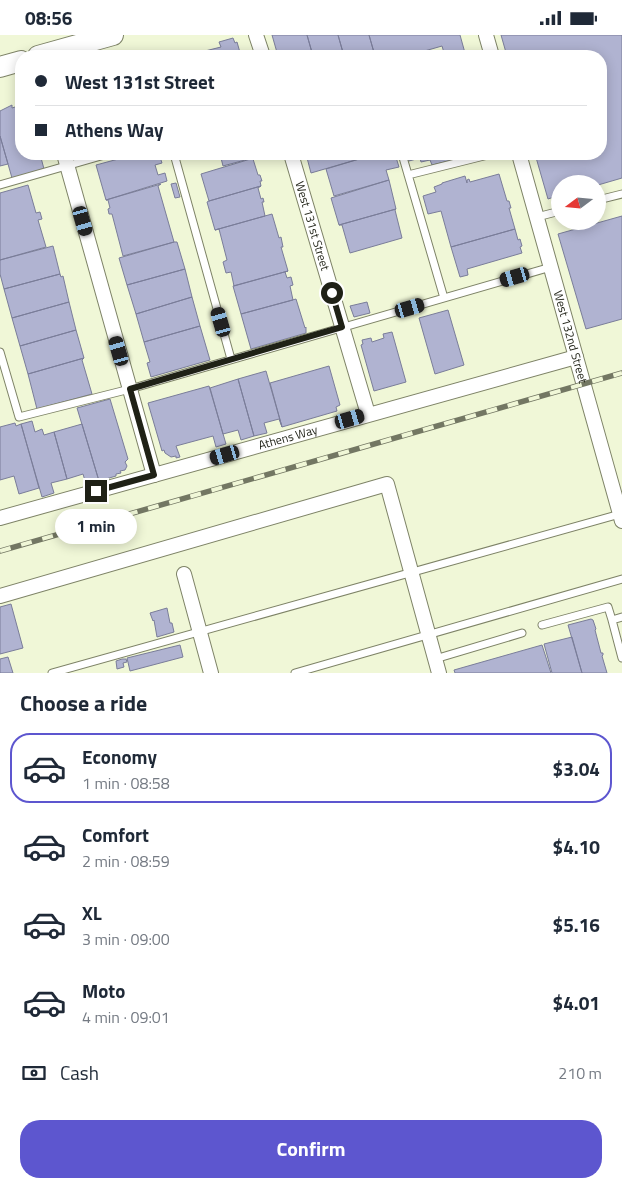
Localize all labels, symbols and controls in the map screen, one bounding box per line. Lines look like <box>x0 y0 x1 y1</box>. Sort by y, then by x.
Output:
text: 08:56 <box>25 3 72 32</box>
text: West 131st Street <box>65 67 215 96</box>
text: Athens Way <box>65 115 163 144</box>
north arrow <box>551 175 606 230</box>
map controls <box>551 175 606 230</box>
street label: West 131st Street <box>291 179 335 274</box>
car <box>71 205 94 237</box>
car <box>498 266 531 288</box>
route start <box>321 282 343 304</box>
street label: West 132nd Street <box>549 288 593 386</box>
car <box>393 297 426 319</box>
car <box>209 306 232 338</box>
car <box>107 335 130 367</box>
car <box>333 408 366 430</box>
street label: Athens Way <box>256 420 320 454</box>
car <box>208 444 241 466</box>
route end <box>85 480 107 502</box>
callout: 1 min <box>55 509 137 543</box>
text: 1 min <box>77 514 115 538</box>
text: Choose a ride <box>20 686 147 720</box>
text: Economy <box>82 742 157 771</box>
icon: car <box>22 746 67 791</box>
text: $3.04 <box>553 754 600 783</box>
text: 1 min · 08:58 <box>82 771 170 795</box>
text: Comfort <box>82 820 149 849</box>
icon: car <box>22 824 67 869</box>
text: $4.10 <box>553 832 600 861</box>
text: 2 min · 08:59 <box>82 849 170 873</box>
text: XL <box>82 898 102 927</box>
icon: car <box>22 902 67 947</box>
text: $5.16 <box>553 910 600 939</box>
text: 3 min · 09:00 <box>82 927 170 951</box>
text: Moto <box>82 976 125 1005</box>
icon: car <box>22 980 67 1025</box>
text: $4.01 <box>553 988 600 1017</box>
text: 4 min · 09:01 <box>82 1005 170 1029</box>
text: Cash <box>60 1058 99 1087</box>
icon: cash <box>20 1059 48 1087</box>
text: 210 m <box>558 1061 602 1085</box>
button: Confirm <box>20 1120 602 1178</box>

